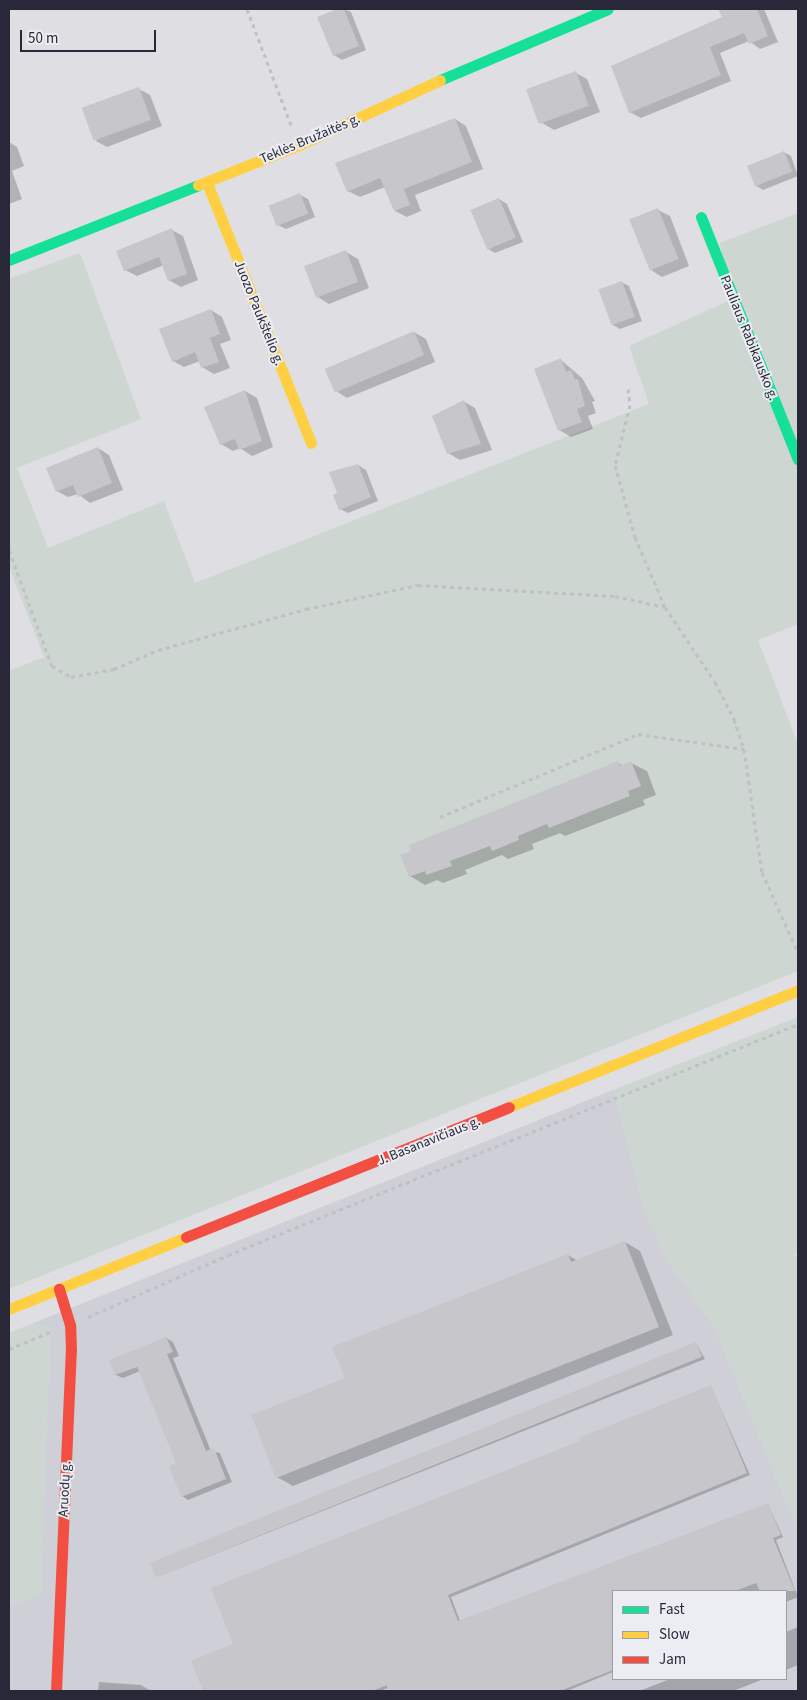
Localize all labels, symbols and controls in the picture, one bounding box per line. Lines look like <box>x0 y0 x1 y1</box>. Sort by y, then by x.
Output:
scale bar <box>22 20 159 52</box>
text: 50 m <box>28 28 58 49</box>
street label: Teklės Bružaitės g. <box>257 110 363 168</box>
street label: Juozo Paukštelio g. <box>230 258 288 368</box>
street label: Pauliaus Rabikausko g. <box>716 273 782 403</box>
street label: J. Basanavičiaus g. <box>375 1113 483 1169</box>
street label: Aruodų g. <box>55 1460 75 1518</box>
legend <box>612 1590 787 1680</box>
text: Fast <box>659 1599 685 1620</box>
text: Slow <box>659 1624 690 1645</box>
text: Jam <box>659 1649 686 1670</box>

